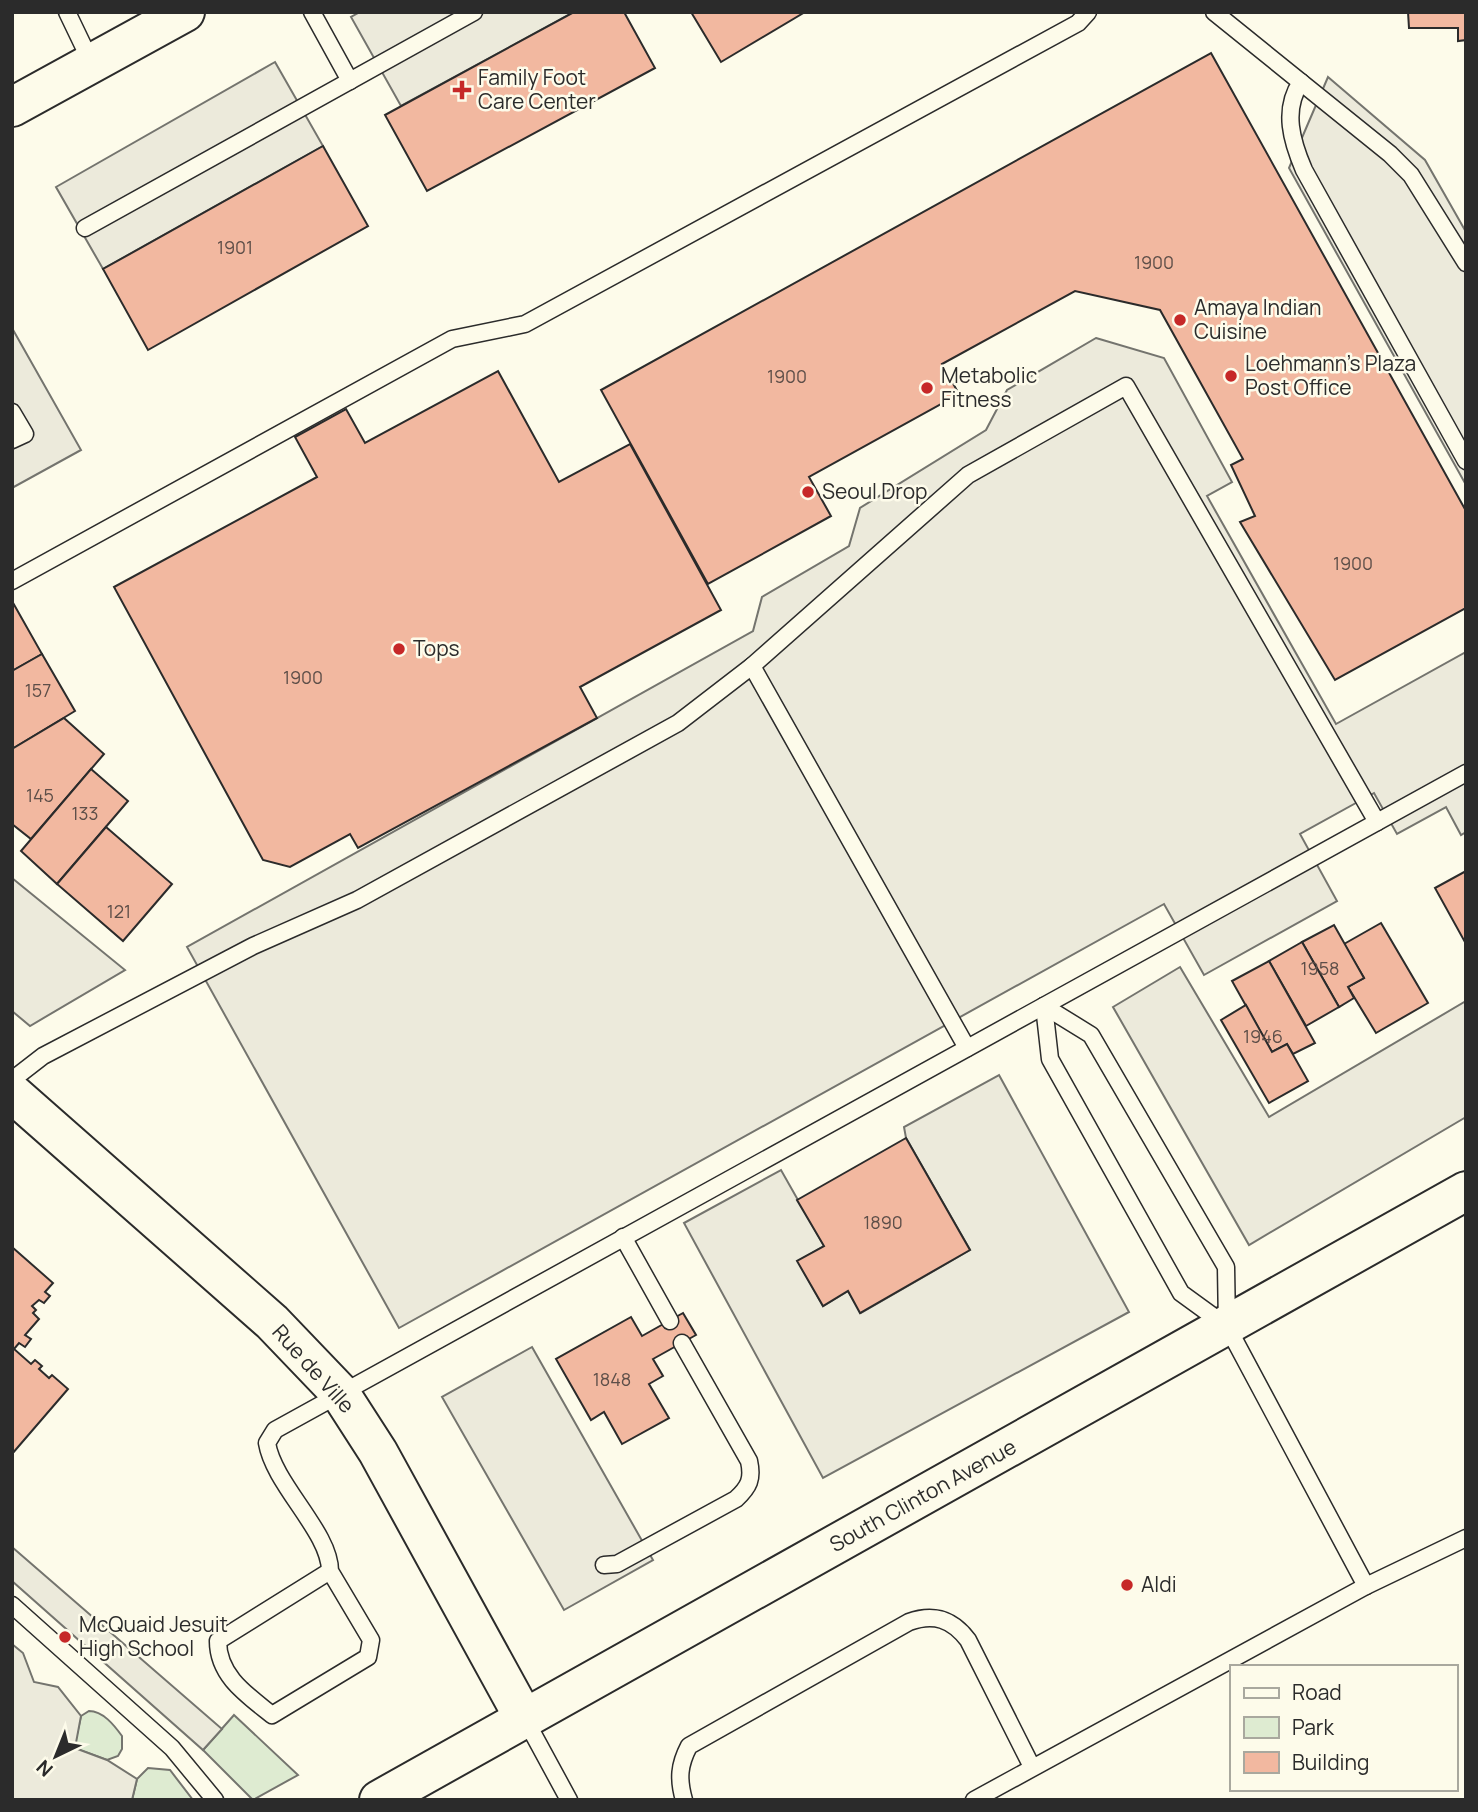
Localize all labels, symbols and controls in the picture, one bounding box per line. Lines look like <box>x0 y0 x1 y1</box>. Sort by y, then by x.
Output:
place label: Family Foot Care Center <box>478 63 596 115</box>
marker: Family Foot Care Center <box>452 80 472 100</box>
house number: 1901 <box>217 235 253 259</box>
house number: 1900 <box>1134 250 1174 274</box>
place label: Amaya Indian Cuisine <box>1194 293 1321 345</box>
marker: Amaya Indian Cuisine <box>1172 312 1188 328</box>
place label: Loehmann's Plaza Post Office <box>1245 349 1416 401</box>
place label: Metabolic Fitness <box>941 361 1037 413</box>
house number: 1900 <box>767 364 807 388</box>
marker: Loehmann's Plaza Post Office <box>1223 368 1239 384</box>
marker: Metabolic Fitness <box>919 380 935 396</box>
place label: Seoul Drop <box>822 477 928 505</box>
marker: Seoul Drop <box>800 484 816 500</box>
house number: 1900 <box>1333 551 1373 575</box>
place label: Tops <box>413 634 460 662</box>
marker: Tops <box>391 641 407 657</box>
house number: 1900 <box>283 665 323 689</box>
house number: 157 <box>25 678 51 702</box>
house number: 145 <box>26 783 54 807</box>
house number: 133 <box>72 801 98 825</box>
house number: 121 <box>107 899 131 923</box>
house number: 1958 <box>1300 956 1340 980</box>
house number: 1946 <box>1243 1024 1283 1048</box>
house number: 1890 <box>863 1210 903 1234</box>
street label: Rue de Ville <box>266 1318 361 1419</box>
house number: 1848 <box>593 1367 631 1391</box>
street label: South Clinton Avenue <box>824 1432 1021 1558</box>
place label: Aldi <box>1141 1570 1177 1598</box>
marker: Aldi <box>1119 1577 1135 1593</box>
place label: McQuaid Jesuit High School <box>79 1610 228 1662</box>
marker: McQuaid Jesuit High School <box>57 1629 73 1645</box>
legend <box>1230 1665 1457 1791</box>
text: Road <box>1292 1678 1342 1706</box>
text: Park <box>1292 1713 1334 1741</box>
north arrow <box>21 1721 91 1791</box>
text: Building <box>1292 1748 1369 1776</box>
text: N <box>31 1754 58 1783</box>

